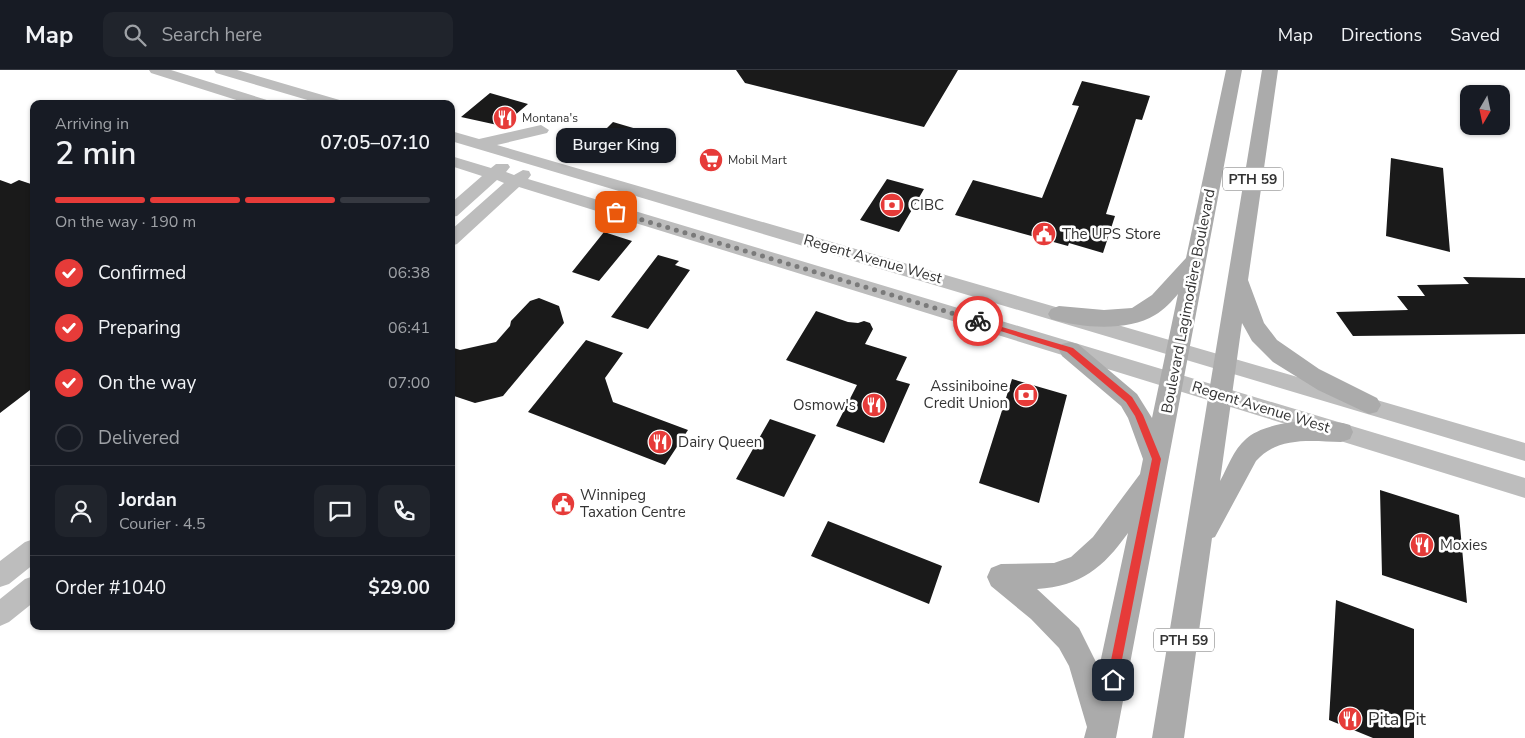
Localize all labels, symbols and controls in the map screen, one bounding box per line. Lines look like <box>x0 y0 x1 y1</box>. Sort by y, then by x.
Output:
search box <box>103 12 453 57</box>
text: Map <box>25 19 73 51</box>
icon: search <box>121 21 149 49</box>
text: Search here <box>161 22 262 48</box>
text: Map <box>1278 23 1313 47</box>
text: Directions <box>1341 23 1422 47</box>
text: Saved <box>1450 23 1500 47</box>
north arrow <box>1460 85 1510 135</box>
map controls <box>1460 85 1510 135</box>
restaurant icon: Montana's <box>492 105 518 131</box>
place label: Montana's <box>522 110 578 126</box>
text: Arriving in <box>55 113 129 135</box>
callout: Burger King <box>556 127 676 162</box>
text: 07:05–07:10 <box>320 130 430 156</box>
text: 2 min <box>55 132 137 175</box>
text: Burger King <box>572 134 660 156</box>
supermarket icon: Mobil Mart <box>698 147 724 173</box>
place label: Mobil Mart <box>728 152 788 168</box>
road number: PTH 59 <box>1223 168 1283 190</box>
street label: Boulevard Lagimodière Boulevard <box>1156 187 1220 415</box>
pin <box>595 191 637 233</box>
bank icon: CIBC <box>879 192 905 218</box>
place label: CIBC <box>910 195 944 215</box>
icon: bag <box>602 198 630 226</box>
text: On the way · 190 m <box>55 211 196 233</box>
public building icon: The UPS Store <box>1031 221 1057 247</box>
place label: The UPS Store <box>1062 224 1161 244</box>
street label: Regent Avenue West <box>801 230 945 289</box>
icon: check <box>55 259 83 287</box>
text: Confirmed <box>98 260 186 286</box>
text: 06:38 <box>388 262 430 284</box>
courier <box>953 296 1003 346</box>
icon: bike <box>964 307 992 335</box>
icon: check <box>55 314 83 342</box>
text: Preparing <box>98 315 181 341</box>
text: 06:41 <box>388 317 430 339</box>
icon: check <box>55 369 83 397</box>
text: On the way <box>98 370 196 396</box>
text: 07:00 <box>388 372 430 394</box>
place label: Assiniboine Credit Union <box>924 376 1008 413</box>
street label: Regent Avenue West <box>1190 377 1333 438</box>
bank icon: Assiniboine Credit Union <box>1013 382 1039 408</box>
restaurant icon: Osmow's <box>861 392 887 418</box>
place label: Osmow's <box>793 395 856 415</box>
text: Delivered <box>98 425 180 451</box>
restaurant icon: Dairy Queen <box>647 429 673 455</box>
place label: Dairy Queen <box>678 432 762 452</box>
button: person <box>55 485 107 537</box>
button: chat <box>314 485 366 537</box>
button: phone <box>378 485 430 537</box>
place label: Winnipeg Taxation Centre <box>580 485 686 522</box>
text: Jordan <box>119 487 177 513</box>
public building icon: Winnipeg Taxation Centre <box>550 491 576 517</box>
text: Courier · 4.5 <box>119 513 205 535</box>
restaurant icon: Moxies <box>1409 532 1435 558</box>
place label: Moxies <box>1440 535 1488 555</box>
text: Order #1040 <box>55 575 166 601</box>
text: $29.00 <box>368 575 430 601</box>
road number: PTH 59 <box>1154 628 1214 652</box>
pin <box>1092 659 1134 701</box>
icon: home <box>1099 666 1127 694</box>
restaurant icon: Pita Pit <box>1337 706 1363 732</box>
place label: Pita Pit <box>1368 707 1427 731</box>

